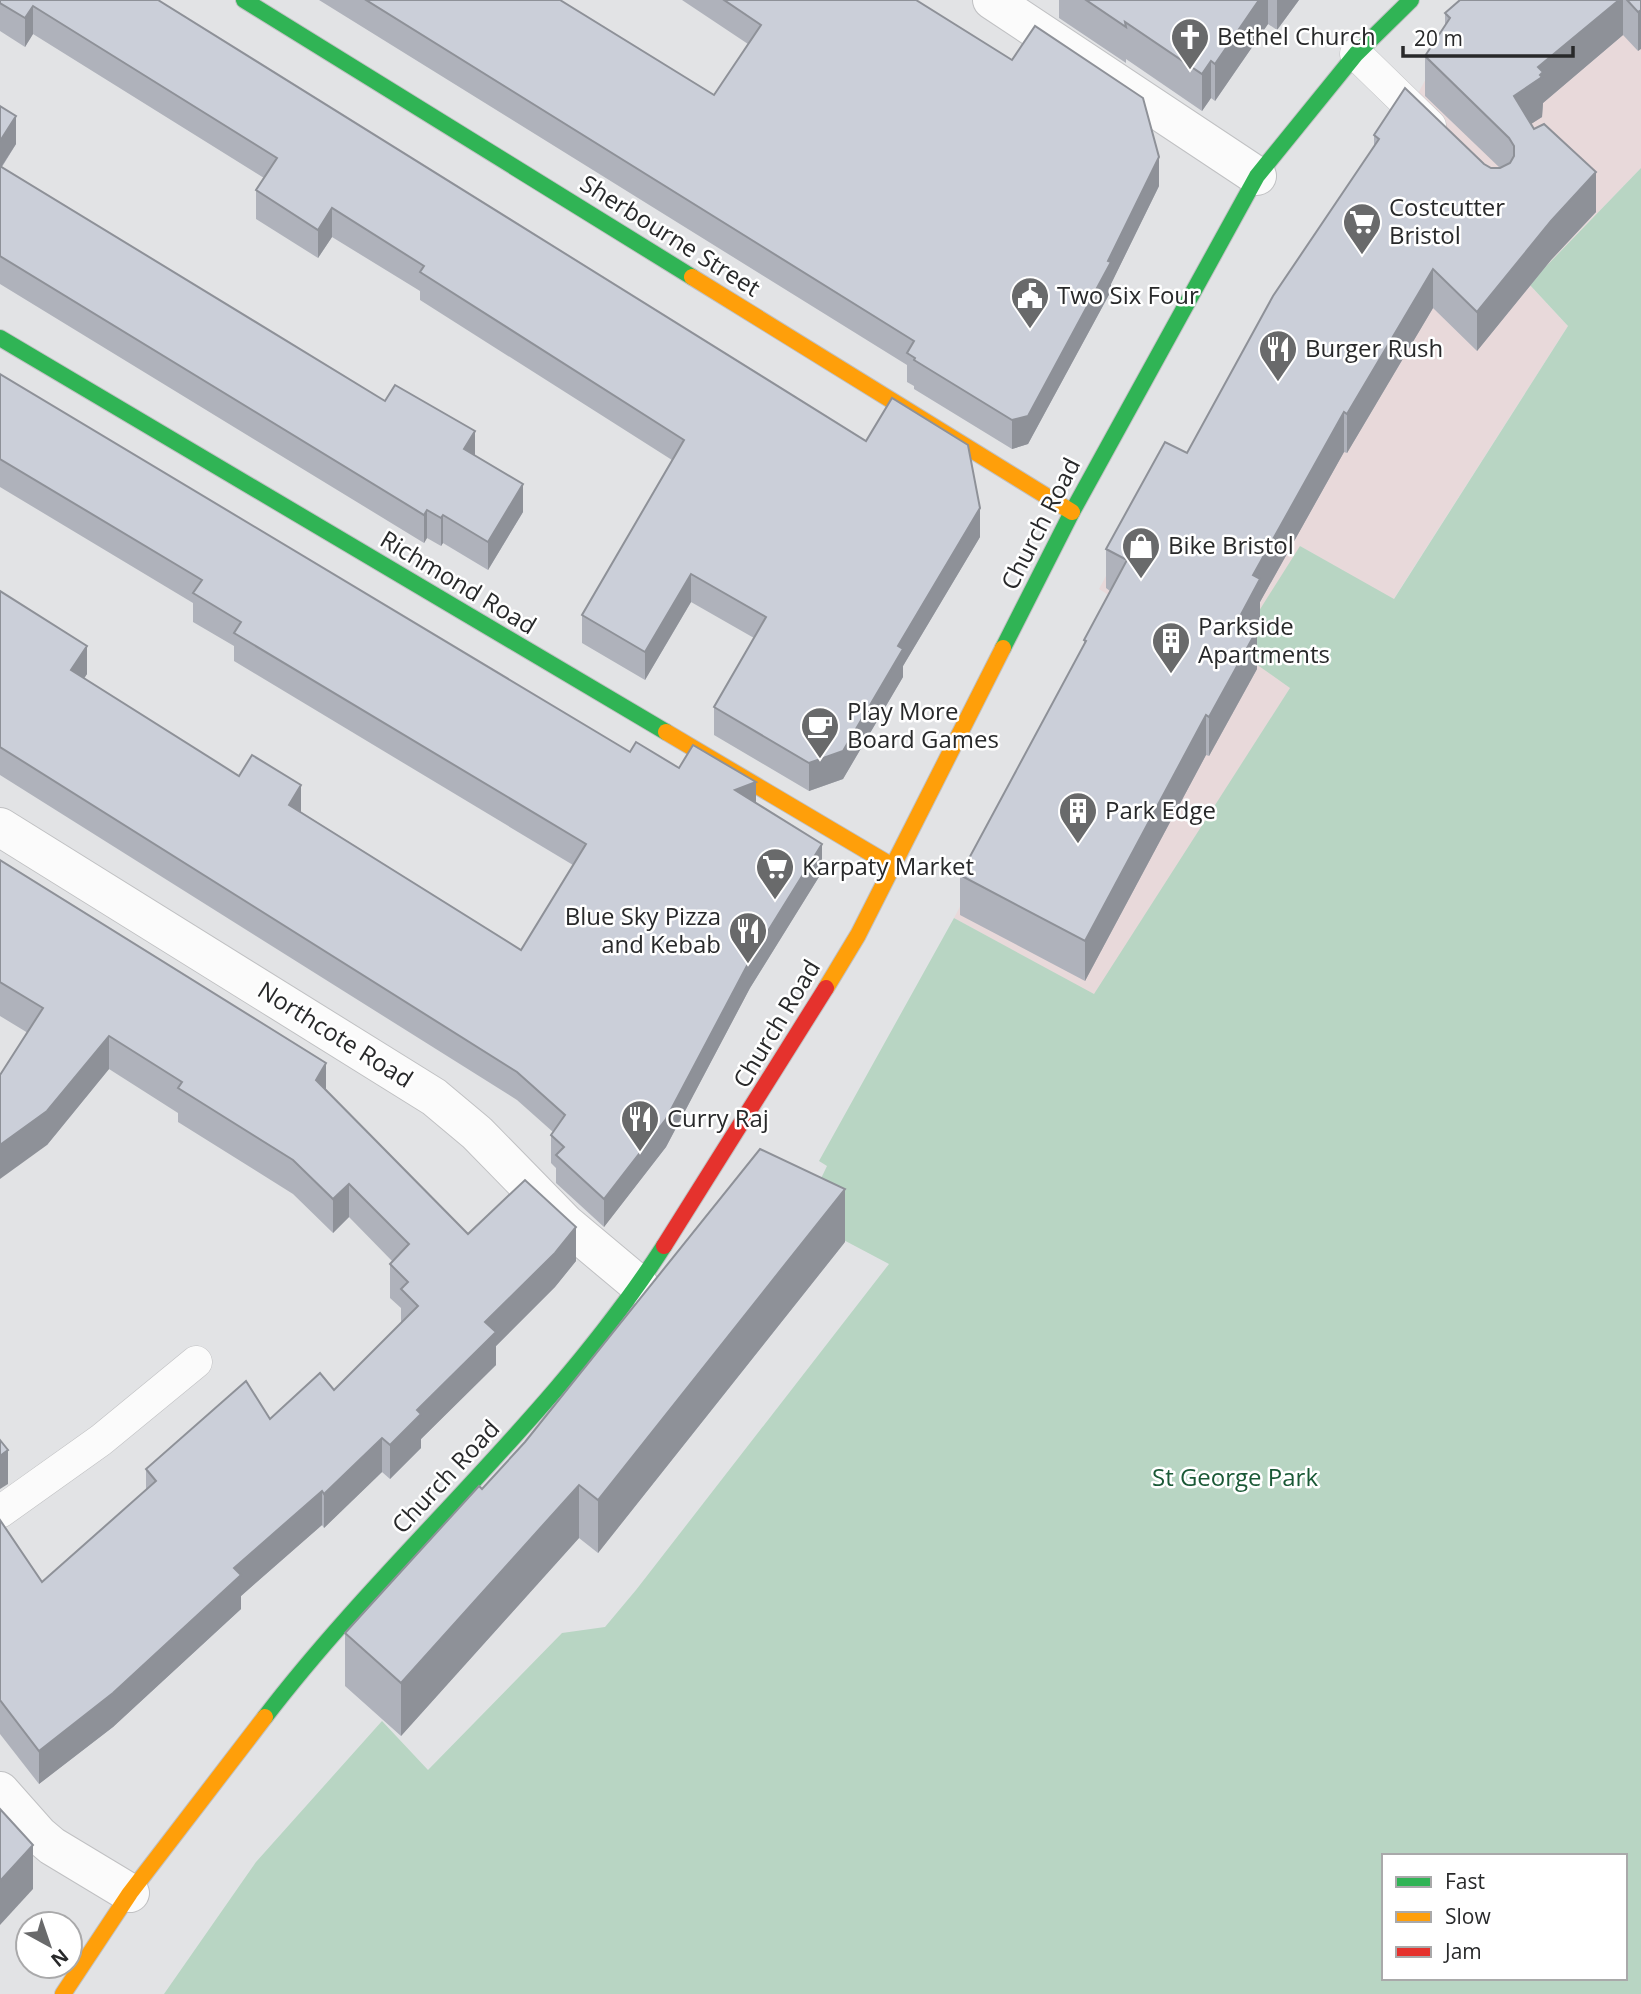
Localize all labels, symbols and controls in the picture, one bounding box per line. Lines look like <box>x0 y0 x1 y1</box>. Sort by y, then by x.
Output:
scale bar <box>1403 14 1573 58</box>
church icon: Bethel Church <box>1169 16 1211 71</box>
place label: Bethel Church <box>1217 19 1376 52</box>
text: 20 m <box>1414 24 1463 52</box>
street label: Sherbourne Street <box>575 166 767 303</box>
place label: Costcutter Bristol <box>1389 190 1505 251</box>
supermarket icon: Costcutter Bristol <box>1341 201 1383 256</box>
public building icon: Two Six Four <box>1009 275 1051 330</box>
place label: Two Six Four <box>1057 278 1199 311</box>
restaurant icon: Burger Rush <box>1257 328 1299 383</box>
place label: Burger Rush <box>1305 331 1443 364</box>
street label: Church Road <box>992 452 1087 595</box>
street label: Richmond Road <box>375 522 543 641</box>
shop icon: Bike Bristol <box>1120 525 1162 580</box>
place label: Bike Bristol <box>1168 528 1294 561</box>
place label: Parkside Apartments <box>1198 609 1330 670</box>
building icon: Parkside Apartments <box>1150 620 1192 675</box>
place label: Play More Board Games <box>847 694 999 755</box>
cafe icon: Play More Board Games <box>799 705 841 760</box>
building icon: Park Edge <box>1057 790 1099 845</box>
place label: Park Edge <box>1105 793 1216 826</box>
supermarket icon: Karpaty Market <box>754 846 796 901</box>
place label: Karpaty Market <box>802 849 974 882</box>
place label: Blue Sky Pizza and Kebab <box>565 899 721 960</box>
restaurant icon: Blue Sky Pizza and Kebab <box>727 910 769 965</box>
street label: Church Road <box>724 953 827 1093</box>
street label: Northcote Road <box>252 973 420 1095</box>
restaurant icon: Curry Raj <box>619 1098 661 1153</box>
place label: Curry Raj <box>667 1101 769 1134</box>
street label: Church Road <box>384 1412 506 1540</box>
park label: St George Park <box>1152 1460 1318 1493</box>
legend <box>1382 1854 1627 1980</box>
text: Fast <box>1445 1867 1485 1895</box>
text: Slow <box>1445 1902 1491 1930</box>
north arrow <box>14 1910 84 1980</box>
text: Jam <box>1443 1937 1482 1965</box>
text: N <box>46 1943 74 1973</box>

